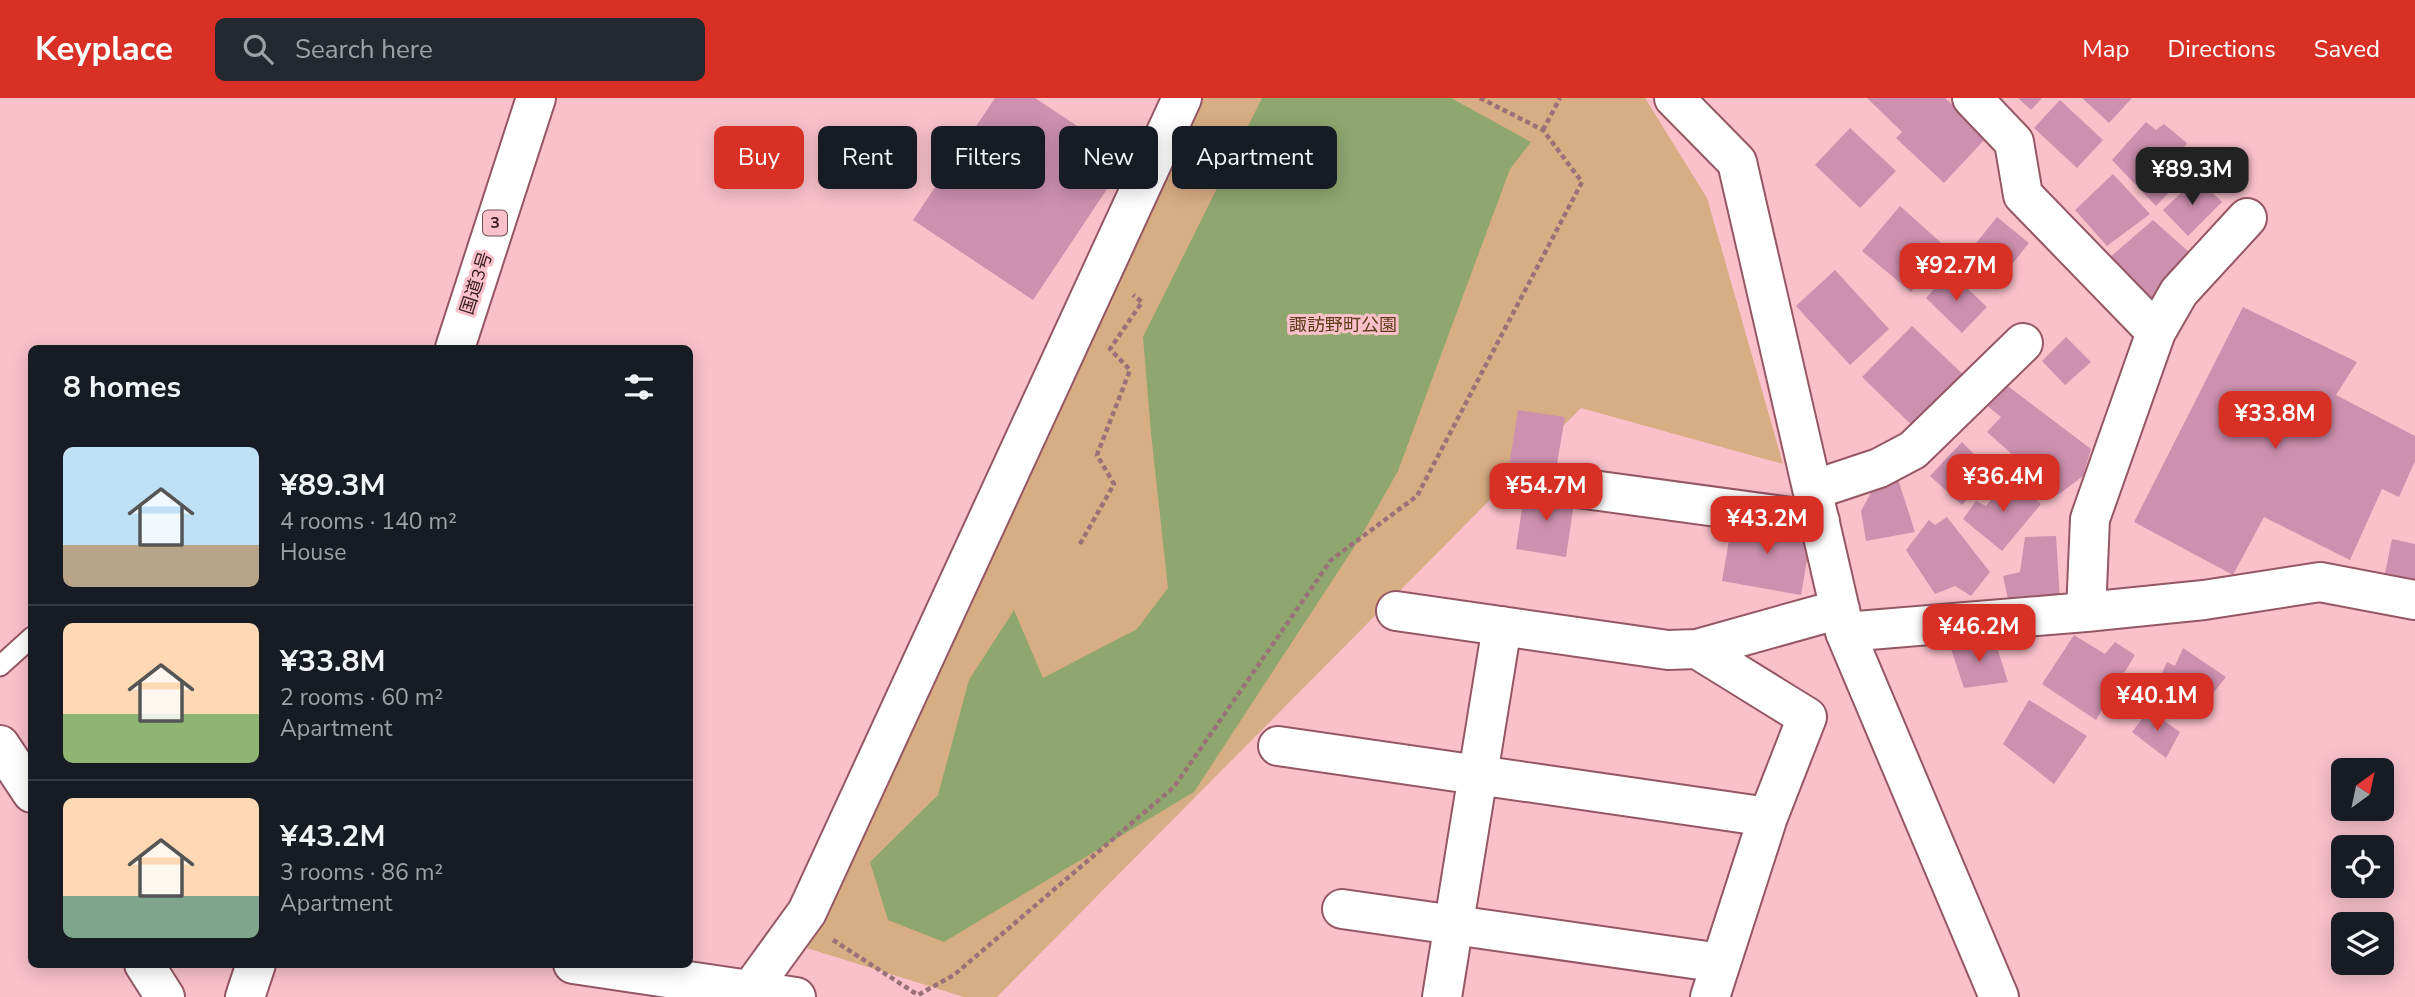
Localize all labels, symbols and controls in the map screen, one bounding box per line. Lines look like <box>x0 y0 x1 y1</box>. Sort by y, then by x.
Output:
search box <box>215 18 705 81</box>
text: Keyplace <box>35 27 173 72</box>
icon: search <box>239 30 277 68</box>
text: Search here <box>295 32 433 67</box>
text: Map <box>2082 33 2129 65</box>
text: Directions <box>2167 33 2276 65</box>
text: Saved <box>2314 33 2380 65</box>
chip: Buy <box>714 126 804 189</box>
chip: Rent <box>818 126 917 189</box>
chip: Filters <box>931 126 1045 189</box>
chip: New <box>1059 126 1158 189</box>
chip: Apartment <box>1172 126 1337 189</box>
pin: ¥89.3M <box>2135 148 2249 207</box>
text: ¥89.3M <box>2152 154 2232 185</box>
road number: 3 <box>483 211 507 236</box>
pin: ¥92.7M <box>1899 244 2013 303</box>
street label: 国道3号 <box>455 248 497 318</box>
text: ¥92.7M <box>1916 250 1996 281</box>
park label: 諏訪野町公園 <box>1289 313 1397 337</box>
text: 8 homes <box>63 367 181 408</box>
icon: filters <box>620 368 658 406</box>
pin: ¥33.8M <box>2218 392 2332 451</box>
text: ¥33.8M <box>2235 398 2315 429</box>
pin: ¥36.4M <box>1946 454 2060 514</box>
text: ¥36.4M <box>1963 461 2043 492</box>
pin: ¥54.7M <box>1489 464 1603 523</box>
text: ¥89.3M <box>280 465 385 506</box>
text: ¥54.7M <box>1506 470 1586 501</box>
icon: home <box>119 475 203 559</box>
pin: ¥43.2M <box>1710 496 1824 556</box>
text: ¥43.2M <box>1727 503 1807 534</box>
text: 4 rooms · 140 m² <box>280 506 457 537</box>
text: House <box>280 537 347 568</box>
pin: ¥46.2M <box>1922 604 2036 664</box>
text: ¥46.2M <box>1939 611 2019 642</box>
text: ¥33.8M <box>280 641 385 682</box>
icon: home <box>119 651 203 735</box>
pin: ¥40.1M <box>2100 674 2214 733</box>
text: ¥40.1M <box>2117 680 2197 711</box>
text: 2 rooms · 60 m² <box>280 682 443 713</box>
text: Apartment <box>280 713 392 744</box>
north arrow <box>2331 758 2394 821</box>
map controls <box>2331 758 2394 975</box>
text: ¥43.2M <box>280 816 385 857</box>
icon: home <box>119 826 203 910</box>
button: locate <box>2331 835 2394 898</box>
text: 3 rooms · 86 m² <box>280 857 443 888</box>
text: Apartment <box>280 888 392 919</box>
button: layers <box>2331 912 2394 975</box>

